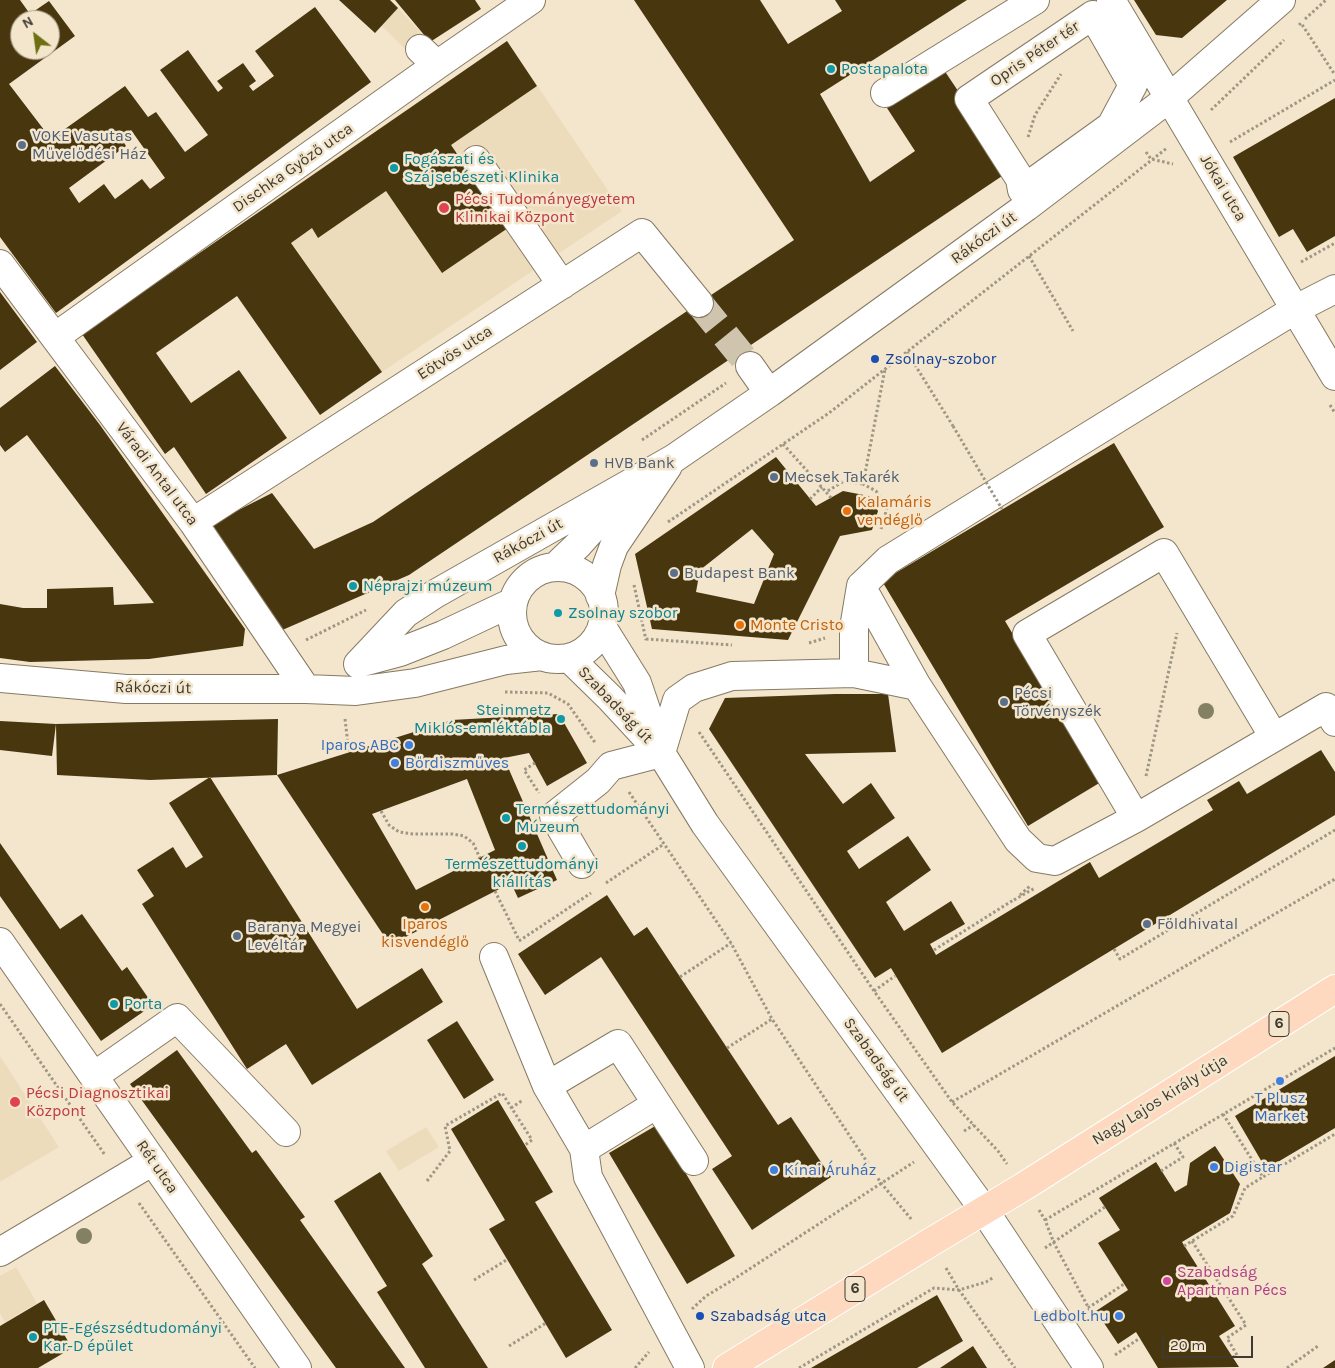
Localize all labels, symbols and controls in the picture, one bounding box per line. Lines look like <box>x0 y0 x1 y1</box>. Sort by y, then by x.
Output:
north arrow <box>10 10 60 60</box>
text: N <box>19 13 36 32</box>
street label: Opris Péter tér <box>987 17 1083 91</box>
place label: Postapalota <box>841 59 928 79</box>
marker: Postapalota <box>825 63 837 75</box>
street label: Dischka Győző utca <box>229 119 357 217</box>
place label: VOKE Vasutas Művelődési Ház <box>32 126 146 164</box>
marker: VOKE Vasutas Művelődési Ház <box>16 139 28 151</box>
place label: Fogászati és Szájsebészeti Klinika <box>404 149 559 187</box>
street label: Jókai utca <box>1196 151 1250 225</box>
marker: Fogászati és Szájsebészeti Klinika <box>388 162 400 174</box>
place label: Pécsi Tudományegyetem Klinikai Központ <box>455 189 635 227</box>
marker: Pécsi Tudományegyetem Klinikai Központ <box>437 201 451 215</box>
street label: Rákóczi út <box>947 208 1021 268</box>
street label: Eötvös utca <box>414 322 496 384</box>
place label: Zsolnay-szobor <box>885 349 996 369</box>
marker: Zsolnay-szobor <box>869 353 881 365</box>
street label: Váradi Antal utca <box>112 418 202 530</box>
place label: HVB Bank <box>604 453 675 473</box>
marker: HVB Bank <box>588 457 600 469</box>
place label: Mecsek Takarék <box>784 467 900 487</box>
marker: Mecsek Takarék <box>768 471 780 483</box>
place label: Kalamáris vendéglő <box>857 492 932 530</box>
marker: Kalamáris vendéglő <box>841 505 853 517</box>
street label: Rákóczi út <box>490 514 566 568</box>
place label: Budapest Bank <box>684 563 795 583</box>
marker: Budapest Bank <box>668 567 680 579</box>
place label: Néprajzi múzeum <box>363 576 492 596</box>
marker: Néprajzi múzeum <box>347 580 359 592</box>
place label: Zsolnay szobor <box>568 603 678 623</box>
marker: Zsolnay szobor <box>552 607 564 619</box>
place label: Monte Cristo <box>750 615 844 635</box>
marker: Monte Cristo <box>734 619 746 631</box>
street label: Szabadság út <box>574 663 656 747</box>
street label: Rákóczi út <box>115 678 191 698</box>
place label: Pécsi Törvényszék <box>1014 683 1102 721</box>
marker: Pécsi Törvényszék <box>998 696 1010 708</box>
place label: Steinmetz Miklós-emléktábla <box>414 700 551 738</box>
marker: Steinmetz Miklós-emléktábla <box>555 713 567 725</box>
place label: Iparos ABC <box>321 735 399 755</box>
marker: Iparos ABC <box>403 739 415 751</box>
place label: Bőrdiszműves <box>405 753 509 773</box>
marker: Bőrdiszműves <box>389 757 401 769</box>
place label: Természettudományi Múzeum <box>516 799 670 837</box>
marker: Természettudományi Múzeum <box>500 812 512 824</box>
marker: Természettudományi kiállítás <box>516 840 528 852</box>
place label: Természettudományi kiállítás <box>445 854 599 892</box>
marker: Iparos kisvendéglő <box>419 901 431 913</box>
place label: Iparos kisvendéglő <box>381 914 469 952</box>
place label: Földhivatal <box>1157 914 1238 934</box>
place label: Baranya Megyei Levéltár <box>247 917 362 955</box>
marker: Földhivatal <box>1141 918 1153 930</box>
marker: Baranya Megyei Levéltár <box>231 930 243 942</box>
place label: Porta <box>124 994 162 1014</box>
marker: Porta <box>108 998 120 1010</box>
road number: 6 <box>1269 1012 1289 1036</box>
street label: Szabadság út <box>839 1014 913 1106</box>
street label: Nagy Lajos király útja <box>1089 1050 1231 1150</box>
marker: T Plusz Market <box>1274 1075 1286 1087</box>
place label: Pécsi Diagnosztikai Központ <box>26 1083 169 1121</box>
place label: T Plusz Market <box>1254 1088 1306 1126</box>
marker: Pécsi Diagnosztikai Központ <box>8 1095 22 1109</box>
street label: Rét utca <box>132 1137 182 1197</box>
place label: Digistar <box>1224 1157 1282 1177</box>
place label: Kínai Áruház <box>784 1160 876 1180</box>
marker: Digistar <box>1208 1161 1220 1173</box>
marker: Kínai Áruház <box>768 1164 780 1176</box>
place label: Szabadság Apartman Pécs <box>1177 1262 1287 1300</box>
marker: Szabadság Apartman Pécs <box>1161 1275 1173 1287</box>
road number: 6 <box>845 1276 865 1302</box>
place label: Szabadság utca <box>710 1306 827 1326</box>
place label: Ledbolt.hu <box>1033 1306 1109 1326</box>
marker: Szabadság utca <box>694 1310 706 1322</box>
marker: Ledbolt.hu <box>1113 1310 1125 1322</box>
place label: PTE-Egészsédtudományi Kar-D épület <box>43 1318 222 1356</box>
scale bar <box>1165 1326 1256 1358</box>
marker: PTE-Egészsédtudományi Kar-D épület <box>27 1331 39 1343</box>
text: 20 m <box>1170 1336 1205 1354</box>

